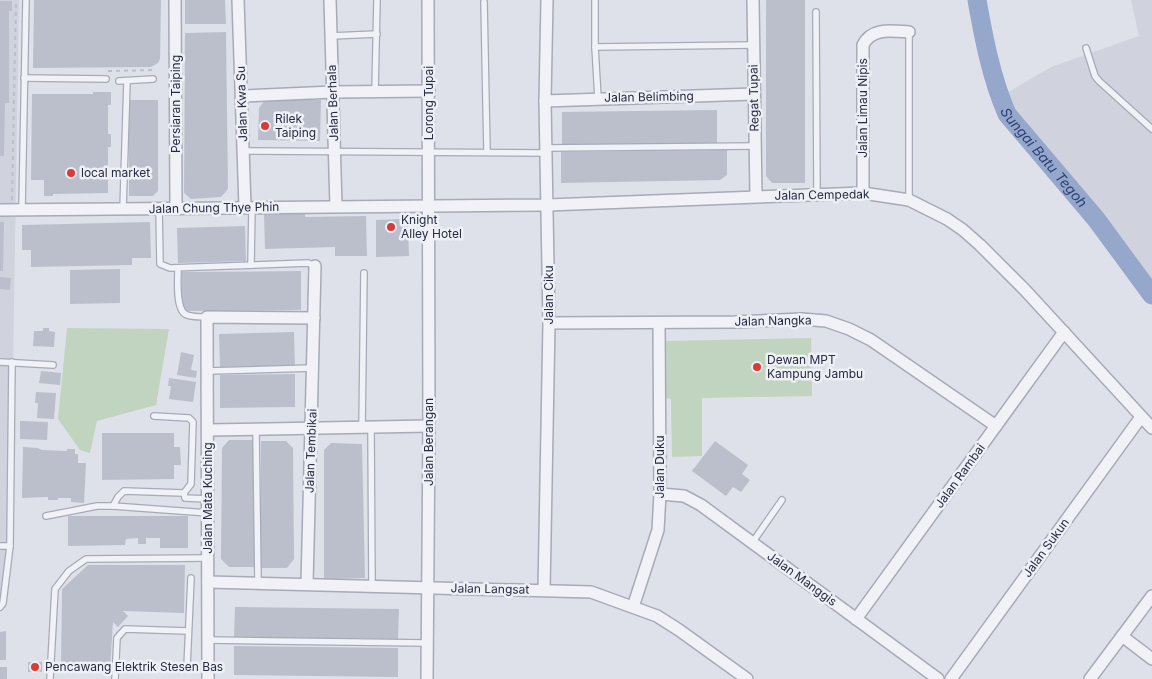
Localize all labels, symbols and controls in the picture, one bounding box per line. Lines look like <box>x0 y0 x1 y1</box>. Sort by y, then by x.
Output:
street label: Persiaran Taiping <box>168 55 183 153</box>
street label: Jalan Limau Nipis <box>855 58 870 158</box>
street label: Jalan Berhala <box>324 64 341 142</box>
street label: Regat Tupai <box>745 64 762 132</box>
street label: Jalan Kwa Su <box>233 66 250 142</box>
street label: Lorong Tupai <box>421 66 436 140</box>
street label: Jalan Belimbing <box>604 88 694 105</box>
water label: Sungai Batu Tegoh <box>997 105 1091 211</box>
place label: Rilek Taiping <box>275 111 316 140</box>
marker: Rilek Taiping <box>259 120 271 132</box>
place label: local market <box>81 165 150 180</box>
marker: local market <box>65 167 77 179</box>
street label: Jalan Cempedak <box>774 186 870 203</box>
street label: Jalan Chung Thye Phin <box>148 199 280 216</box>
place label: Knight Alley Hotel <box>401 212 462 241</box>
marker: Knight Alley Hotel <box>385 221 397 233</box>
street label: Jalan Ciku <box>541 265 556 325</box>
street label: Jalan Nangka <box>734 312 812 329</box>
place label: Dewan MPT Kampung Jambu <box>767 352 863 381</box>
marker: Dewan MPT Kampung Jambu <box>751 361 763 373</box>
street label: Jalan Berangan <box>421 398 436 486</box>
street label: Jalan Tembikai <box>302 408 319 493</box>
street label: Jalan Duku <box>652 435 667 499</box>
street label: Jalan Rambai <box>931 441 988 511</box>
street label: Jalan Mata Kuching <box>200 442 215 554</box>
street label: Jalan Sukun <box>1019 515 1072 580</box>
street label: Jalan Manggis <box>765 548 840 609</box>
street label: Jalan Langsat <box>451 580 530 597</box>
place label: Pencawang Elektrik Stesen Bas <box>45 659 223 674</box>
marker: Pencawang Elektrik Stesen Bas <box>29 661 41 673</box>

